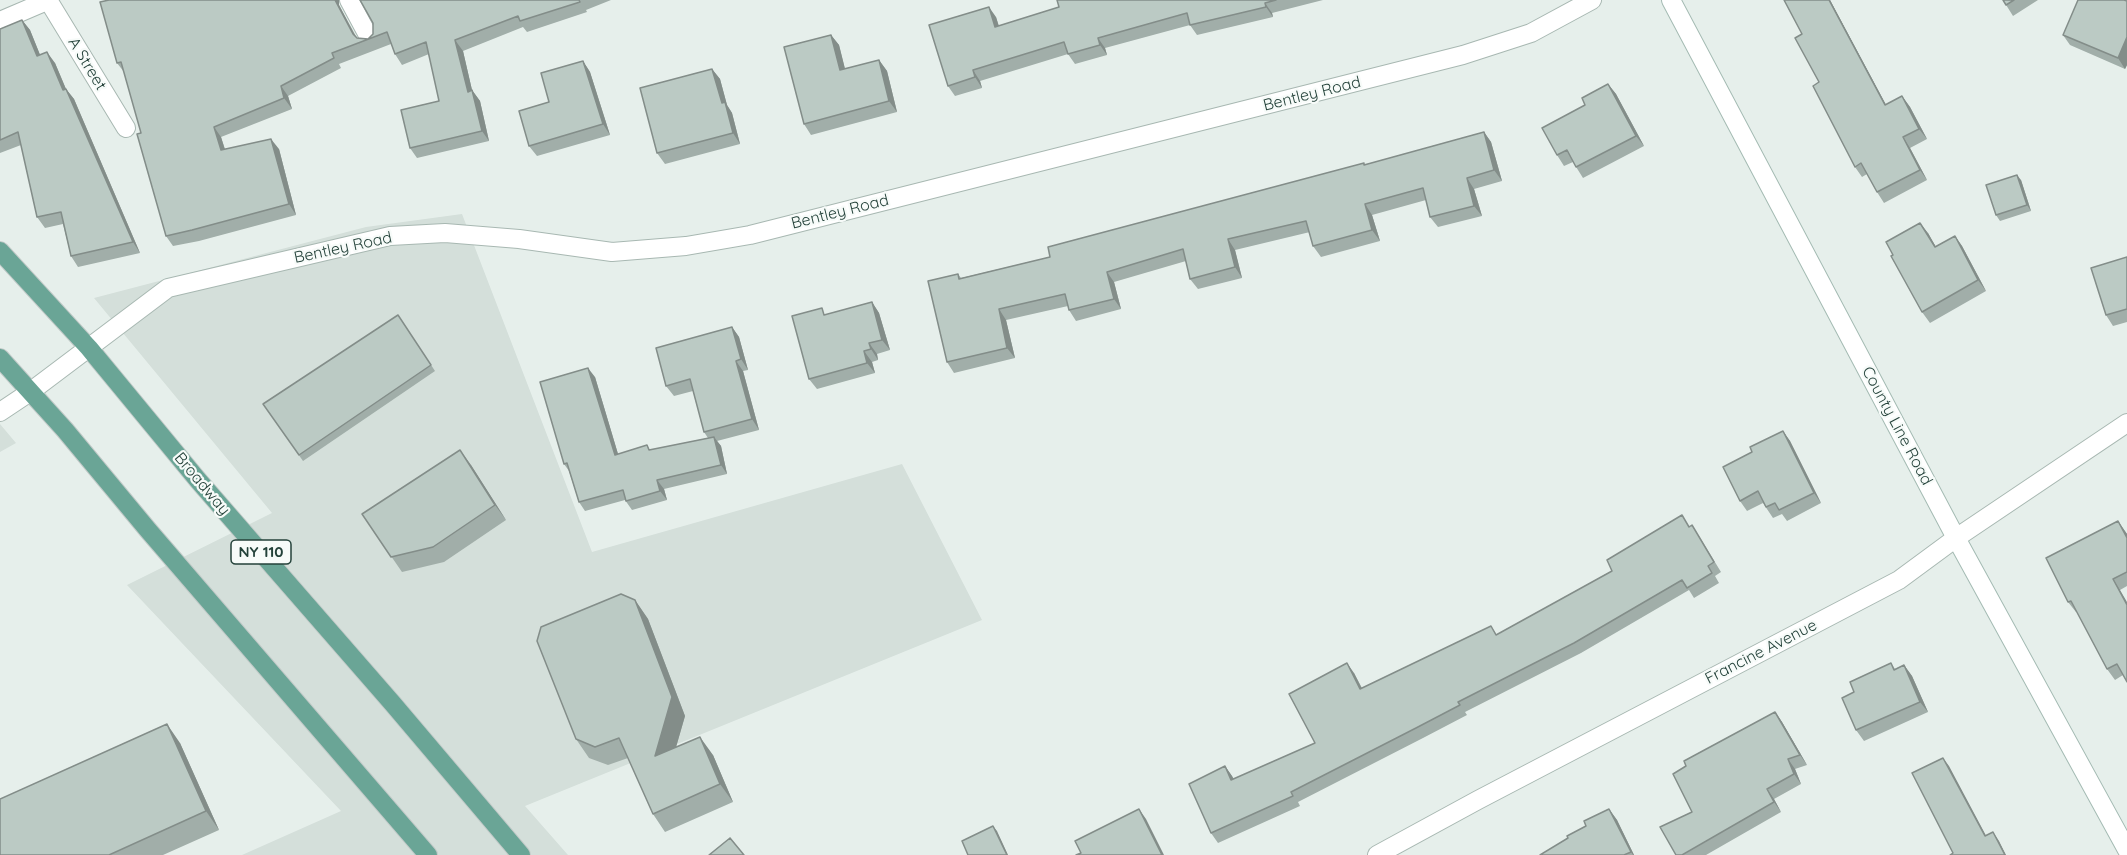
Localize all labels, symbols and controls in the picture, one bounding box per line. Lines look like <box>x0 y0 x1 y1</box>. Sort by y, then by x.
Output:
street label: A Street <box>64 34 110 94</box>
street label: Bentley Road <box>1261 73 1363 115</box>
street label: Bentley Road <box>789 191 891 233</box>
street label: Bentley Road <box>292 228 394 268</box>
street label: County Line Road <box>1858 363 1936 489</box>
street label: Broadway <box>170 449 234 519</box>
road number: NY 110 <box>231 540 291 564</box>
street label: Francine Avenue <box>1702 616 1820 688</box>

